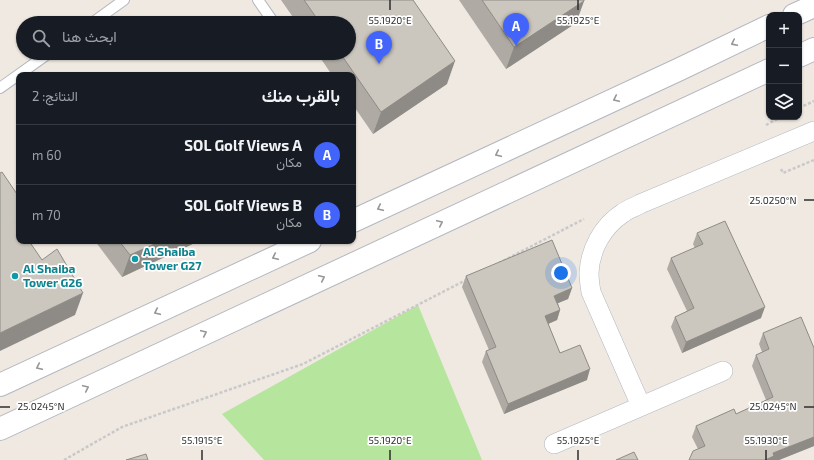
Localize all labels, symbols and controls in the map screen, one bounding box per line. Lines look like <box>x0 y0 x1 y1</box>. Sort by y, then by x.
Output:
map controls <box>766 12 802 120</box>
button: + <box>766 12 802 48</box>
pin: A <box>503 13 529 46</box>
text: 55.1920°E <box>368 14 412 26</box>
text: 55.1925°E <box>557 14 600 26</box>
search box <box>16 16 356 60</box>
icon: search <box>30 27 52 49</box>
text: ابحث هنا <box>62 27 117 45</box>
pin: B <box>366 31 392 64</box>
one-way arrow <box>730 38 738 46</box>
button: − <box>766 48 802 84</box>
button: layers <box>766 84 802 120</box>
text: بالقرب منك <box>262 85 340 105</box>
text: النتائج: 2 <box>32 88 78 104</box>
one-way arrow <box>613 94 621 102</box>
text: SOL Golf Views A <box>184 136 302 154</box>
text: 60 m <box>32 147 62 163</box>
text: A <box>323 147 331 163</box>
one-way arrow <box>495 149 502 157</box>
text: مكان <box>276 154 302 170</box>
text: 25.0250°N <box>750 194 797 206</box>
text: SOL Golf Views B <box>184 196 302 214</box>
one-way arrow <box>377 203 385 211</box>
text: 70 m <box>32 207 61 223</box>
text: B <box>323 207 331 223</box>
text: مكان <box>276 214 302 230</box>
one-way arrow <box>436 220 443 228</box>
place label: Al Shaiba Tower G27 <box>143 244 202 272</box>
one-way arrow <box>272 253 279 261</box>
marker: Al Shaiba Tower G27 <box>130 254 140 264</box>
place label: Al Shaiba Tower G26 <box>23 261 82 289</box>
your location <box>551 263 571 283</box>
marker: Al Shaiba Tower G26 <box>10 271 20 281</box>
one-way arrow <box>318 275 325 283</box>
one-way arrow <box>154 307 162 315</box>
one-way arrow <box>200 330 207 338</box>
one-way arrow <box>36 362 44 370</box>
one-way arrow <box>82 385 89 393</box>
text: 25.0245°N <box>17 400 65 412</box>
text: 25.0245°N <box>749 400 797 412</box>
text: 55.1915°E <box>182 434 223 446</box>
text: 55.1920°E <box>368 434 412 446</box>
text: 55.1925°E <box>557 434 600 446</box>
text: 55.1930°E <box>744 434 788 446</box>

